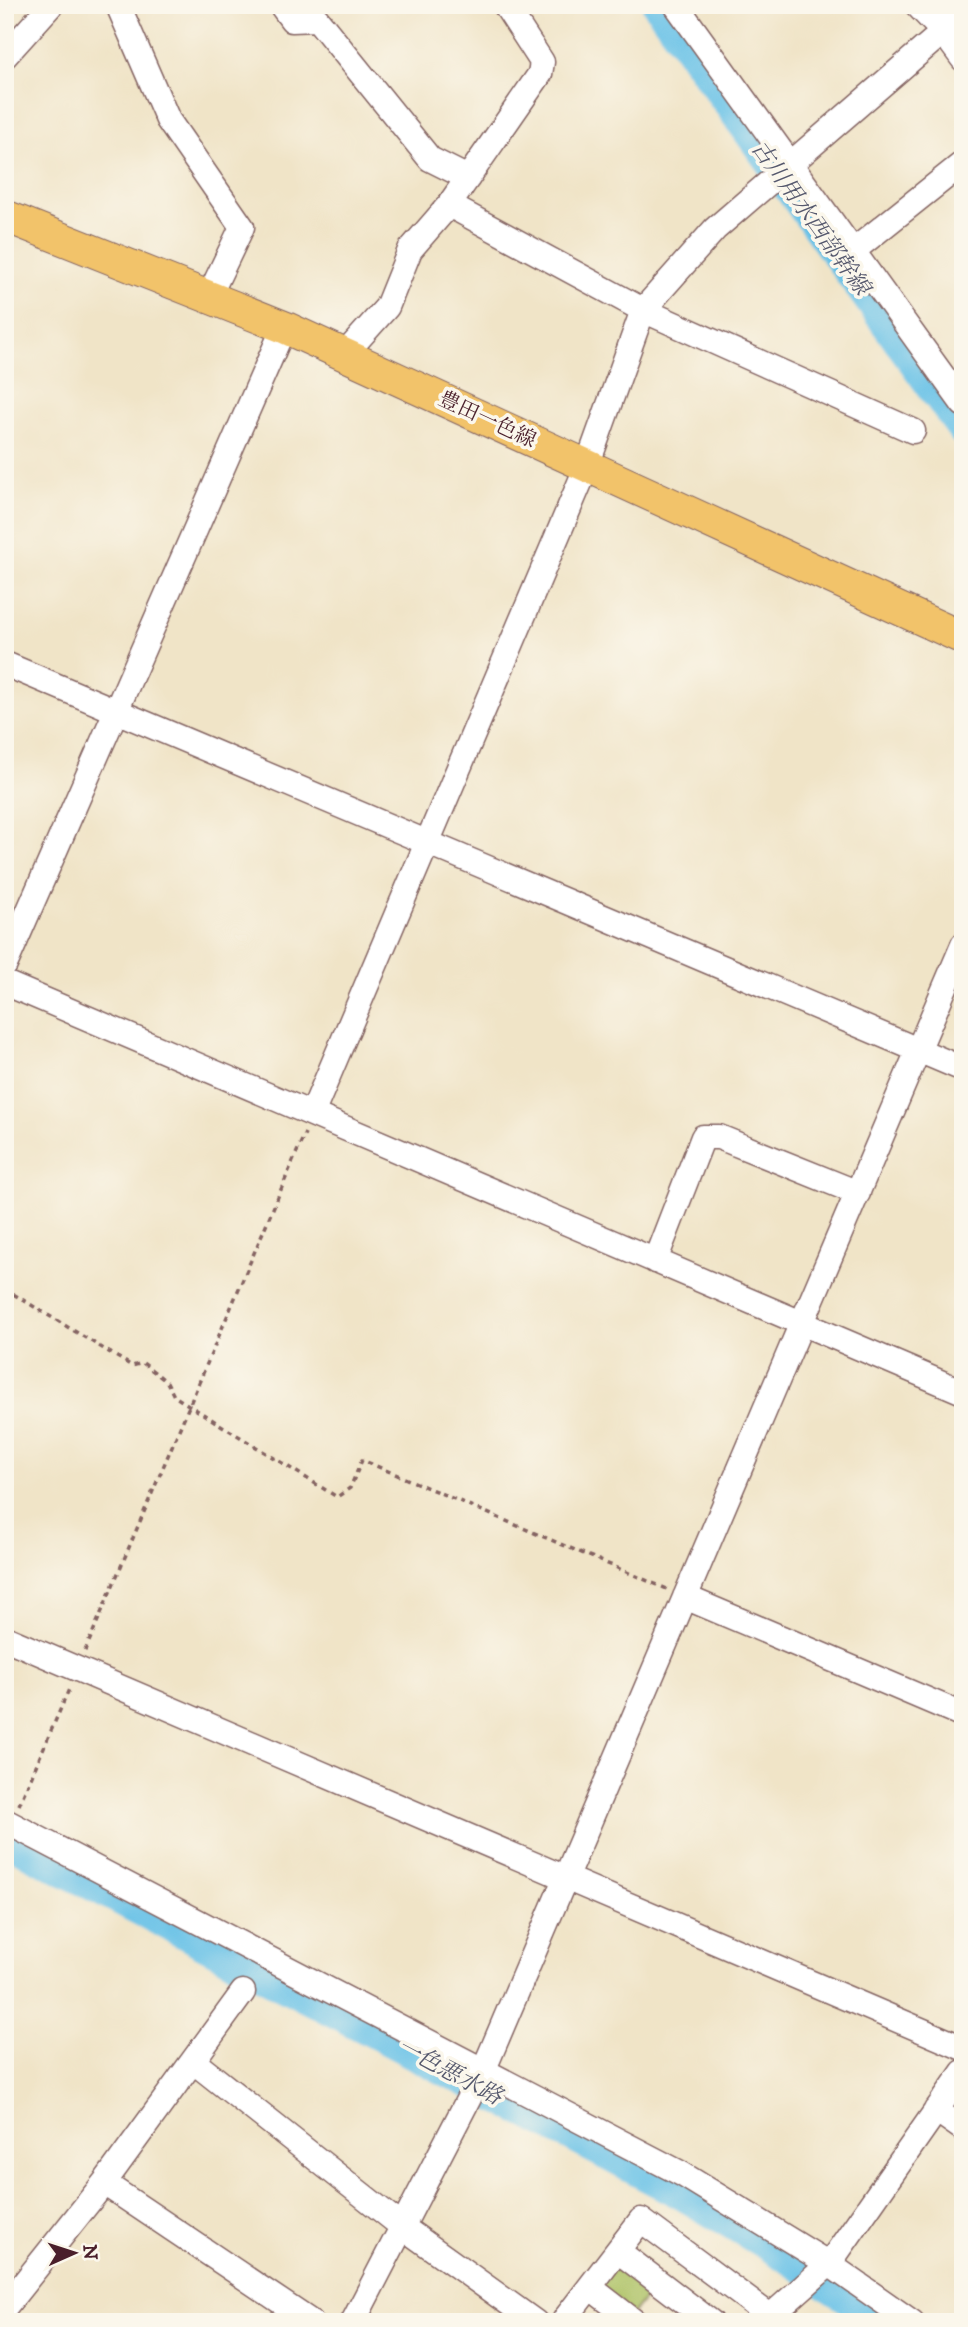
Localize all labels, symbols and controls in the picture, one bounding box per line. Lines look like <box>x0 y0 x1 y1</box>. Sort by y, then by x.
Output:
water label: 古川用水西部幹線 <box>744 135 878 303</box>
street label: 豊田一色線 <box>434 386 540 454</box>
water label: 一色悪水路 <box>391 2032 508 2113</box>
north arrow <box>38 2218 108 2288</box>
text: N <box>78 2244 101 2261</box>

